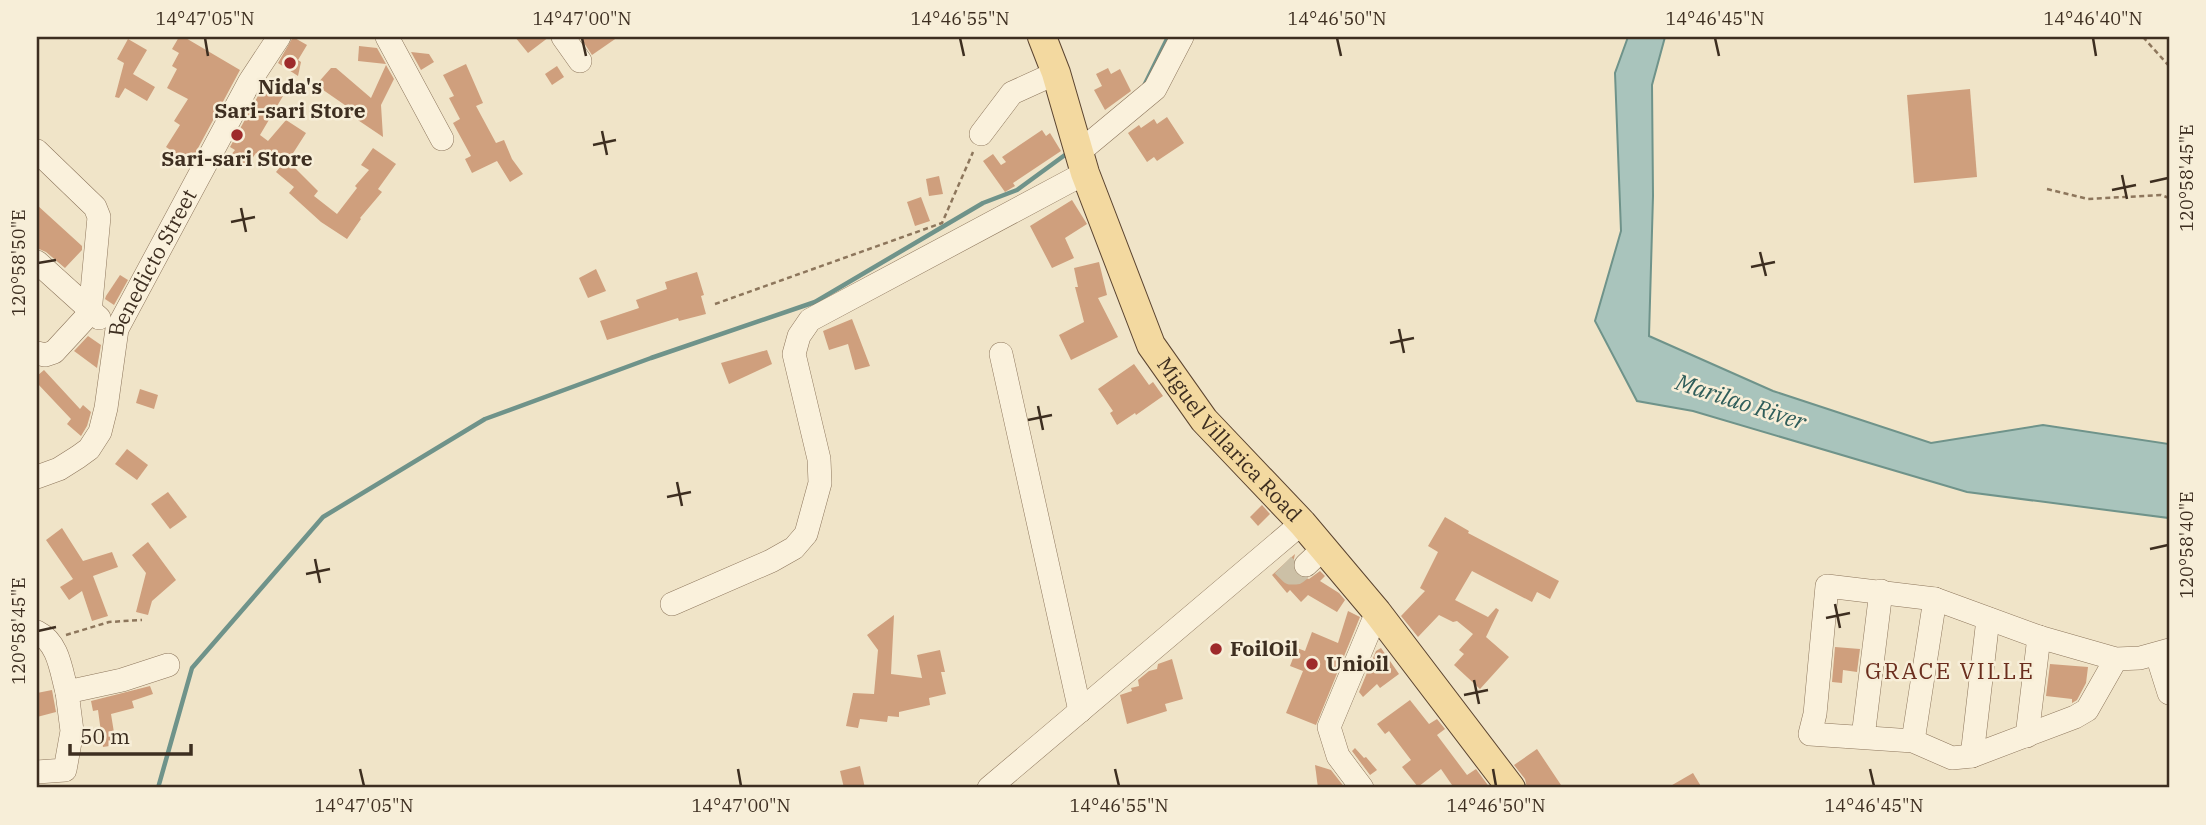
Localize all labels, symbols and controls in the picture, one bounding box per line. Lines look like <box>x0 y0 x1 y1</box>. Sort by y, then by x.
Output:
text: 14°47'05"N <box>156 7 255 30</box>
text: 14°47'00"N <box>533 7 632 30</box>
text: 14°46'55"N <box>911 7 1010 30</box>
text: 14°46'50"N <box>1288 7 1387 30</box>
text: 14°46'45"N <box>1666 7 1765 30</box>
text: 14°46'40"N <box>2044 7 2143 30</box>
marker: Nida's Sari-sari Store <box>282 55 298 71</box>
place label: Nida's Sari-sari Store <box>214 72 366 124</box>
text: 120°58'45"E <box>2175 124 2198 232</box>
marker: Sari-sari Store <box>229 127 245 143</box>
place label: Sari-sari Store <box>161 144 313 172</box>
street label: Benedicto Street <box>101 184 202 338</box>
text: 120°58'50"E <box>7 209 30 317</box>
street label: Miguel Villarica Road <box>1151 351 1309 528</box>
water label: Marilao River <box>1672 366 1811 436</box>
text: 120°58'40"E <box>2175 491 2198 599</box>
text: 120°58'45"E <box>7 577 30 685</box>
place label: FoilOil <box>1230 634 1298 662</box>
marker: FoilOil <box>1208 641 1224 657</box>
place label: Unioil <box>1326 649 1389 677</box>
district label: GRACE VILLE <box>1865 655 2035 685</box>
marker: Unioil <box>1304 656 1320 672</box>
scale bar <box>70 713 191 757</box>
text: 50 m <box>80 722 130 750</box>
text: 14°47'05"N <box>315 794 414 817</box>
text: 14°47'00"N <box>692 794 791 817</box>
text: 14°46'55"N <box>1070 794 1169 817</box>
text: 14°46'50"N <box>1447 794 1546 817</box>
text: 14°46'45"N <box>1825 794 1924 817</box>

